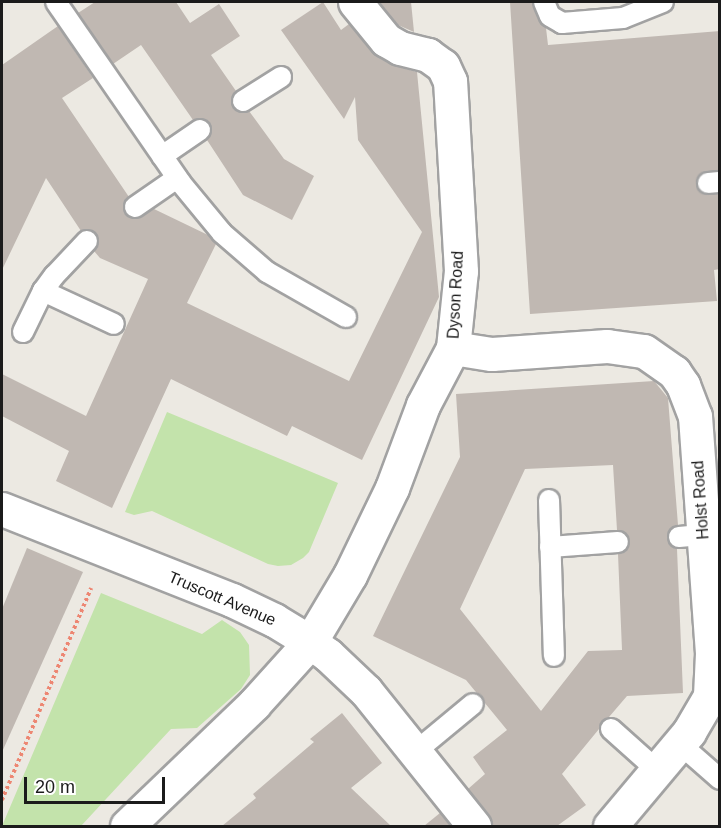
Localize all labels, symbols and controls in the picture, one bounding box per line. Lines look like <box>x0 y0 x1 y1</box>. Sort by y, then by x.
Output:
street label: Dyson Road <box>444 251 468 339</box>
street label: Holst Road <box>689 460 713 540</box>
street label: Truscott Avenue <box>165 568 279 630</box>
scale bar <box>27 765 168 803</box>
text: 20 m <box>35 777 75 797</box>

